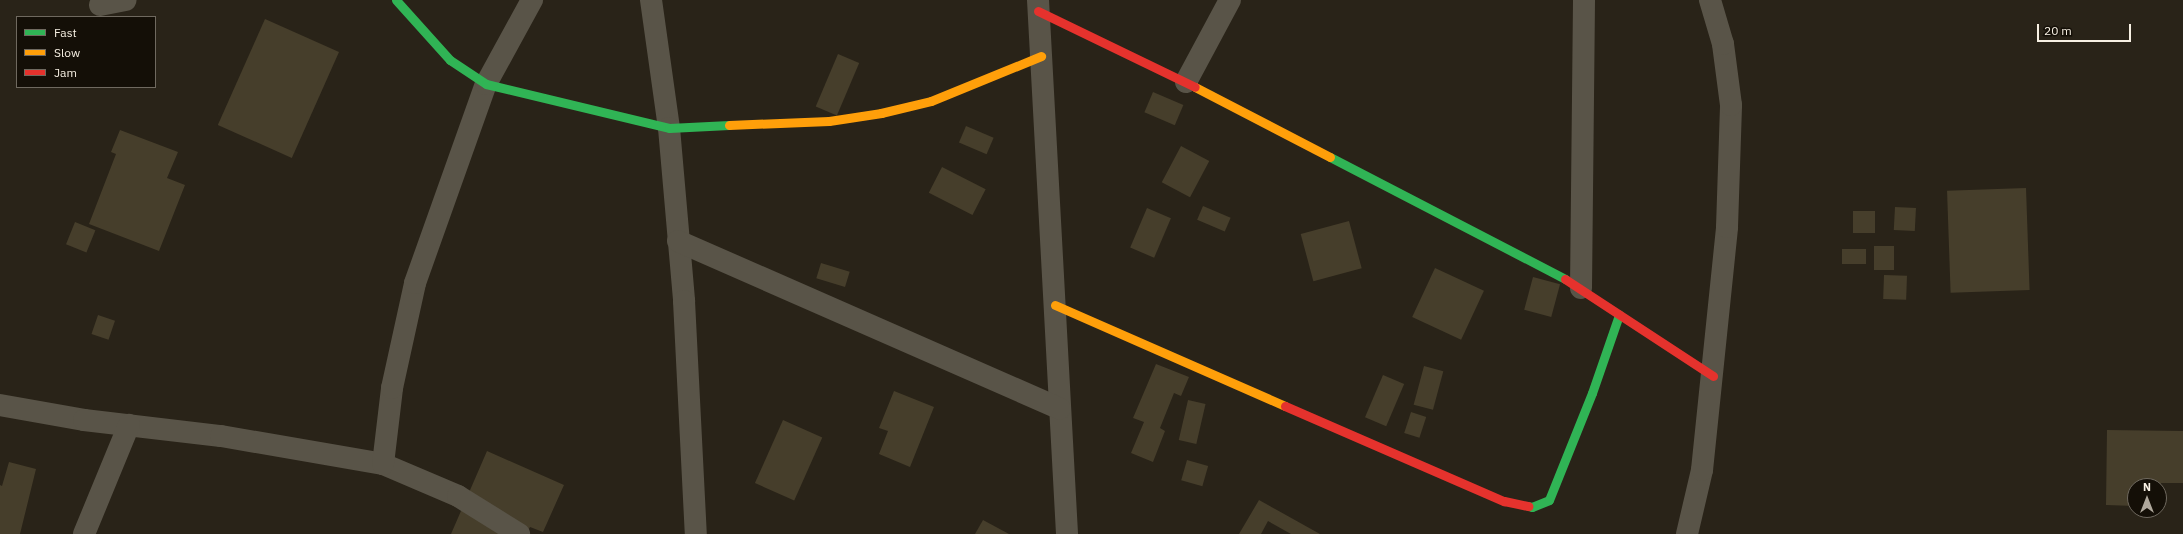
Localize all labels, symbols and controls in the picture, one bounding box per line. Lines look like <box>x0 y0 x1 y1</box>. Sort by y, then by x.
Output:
legend <box>16 16 156 88</box>
scale bar <box>2039 16 2133 42</box>
text: 20 m <box>2044 23 2072 38</box>
text: Fast <box>54 25 77 40</box>
text: Slow <box>54 45 80 60</box>
text: Jam <box>54 65 77 80</box>
north arrow <box>2127 478 2167 518</box>
text: N <box>2143 480 2151 494</box>

